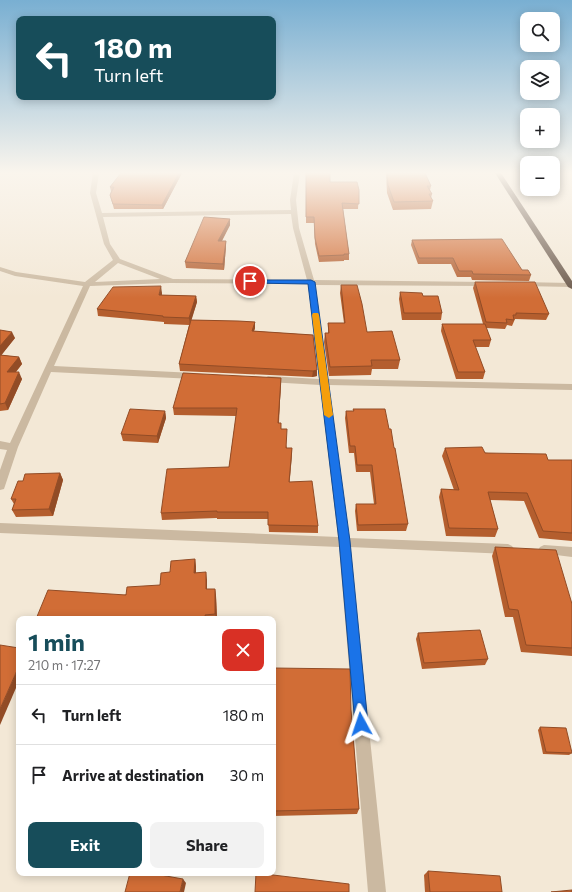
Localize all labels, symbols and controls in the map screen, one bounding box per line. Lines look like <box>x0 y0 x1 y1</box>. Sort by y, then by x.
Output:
map controls <box>520 12 560 196</box>
button: search <box>520 12 560 52</box>
text: 180 m <box>94 30 172 64</box>
icon: left <box>28 32 80 84</box>
button: layers <box>520 60 560 100</box>
text: Turn left <box>94 64 163 86</box>
button: + <box>520 108 560 148</box>
button: − <box>520 156 560 196</box>
pin <box>233 264 267 298</box>
icon: arrive <box>239 270 261 292</box>
text: 1 min <box>28 627 85 656</box>
button: close <box>222 629 264 671</box>
text: 210 m · 17:27 <box>28 657 101 673</box>
position arrow <box>340 703 382 745</box>
icon: left <box>28 704 50 726</box>
text: Turn left <box>62 706 121 724</box>
text: 180 m <box>223 706 264 724</box>
icon: arrive <box>28 764 50 786</box>
text: Arrive at destination <box>62 766 204 784</box>
text: 30 m <box>230 766 264 784</box>
button: Exit <box>28 822 142 868</box>
button: Share <box>150 822 264 868</box>

